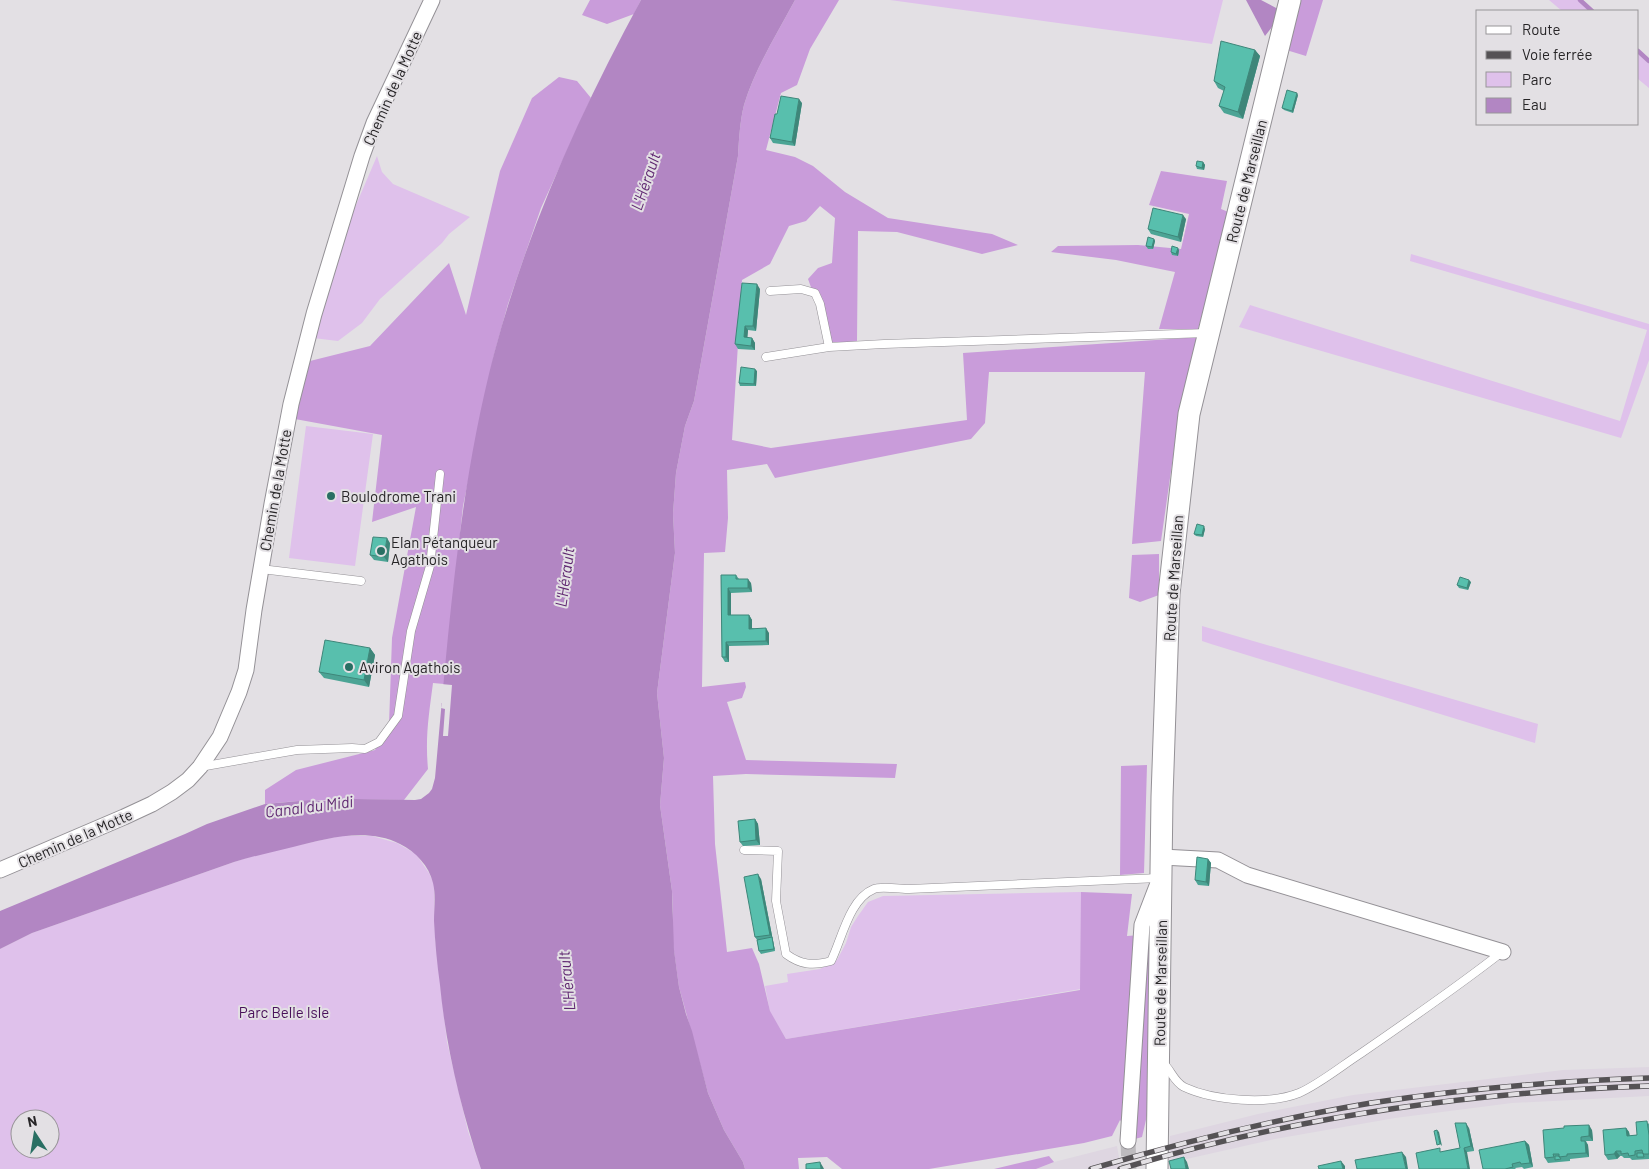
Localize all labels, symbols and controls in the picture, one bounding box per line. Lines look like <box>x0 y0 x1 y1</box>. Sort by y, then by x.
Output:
legend <box>1476 10 1639 125</box>
text: Route <box>1522 20 1561 38</box>
street label: Chemin de la Motte <box>359 28 425 148</box>
text: Voie ferrée <box>1522 45 1593 63</box>
text: Parc <box>1522 70 1552 88</box>
text: Eau <box>1522 95 1547 113</box>
street label: Route de Marseillan <box>1222 118 1270 244</box>
water label: L'Hérault <box>626 149 664 213</box>
street label: Chemin de la Motte <box>255 428 295 552</box>
place label: Boulodrome Trani <box>341 487 456 505</box>
marker: Boulodrome Trani <box>325 490 337 502</box>
street label: Route de Marseillan <box>1160 514 1186 642</box>
place label: Elan Pétanqueur Agathois <box>391 533 498 568</box>
marker: Elan Pétanqueur Agathois <box>375 545 387 557</box>
water label: L'Hérault <box>550 546 578 608</box>
place label: Aviron Agathois <box>359 658 460 676</box>
marker: Aviron Agathois <box>343 661 355 673</box>
water label: Canal du Midi <box>264 791 354 821</box>
street label: Chemin de la Motte <box>15 805 135 871</box>
street label: Route de Marseillan <box>1150 920 1170 1046</box>
water label: L'Hérault <box>553 950 579 1012</box>
park label: Parc Belle Isle <box>239 1003 329 1021</box>
north arrow <box>10 1109 60 1159</box>
text: N <box>26 1112 39 1130</box>

